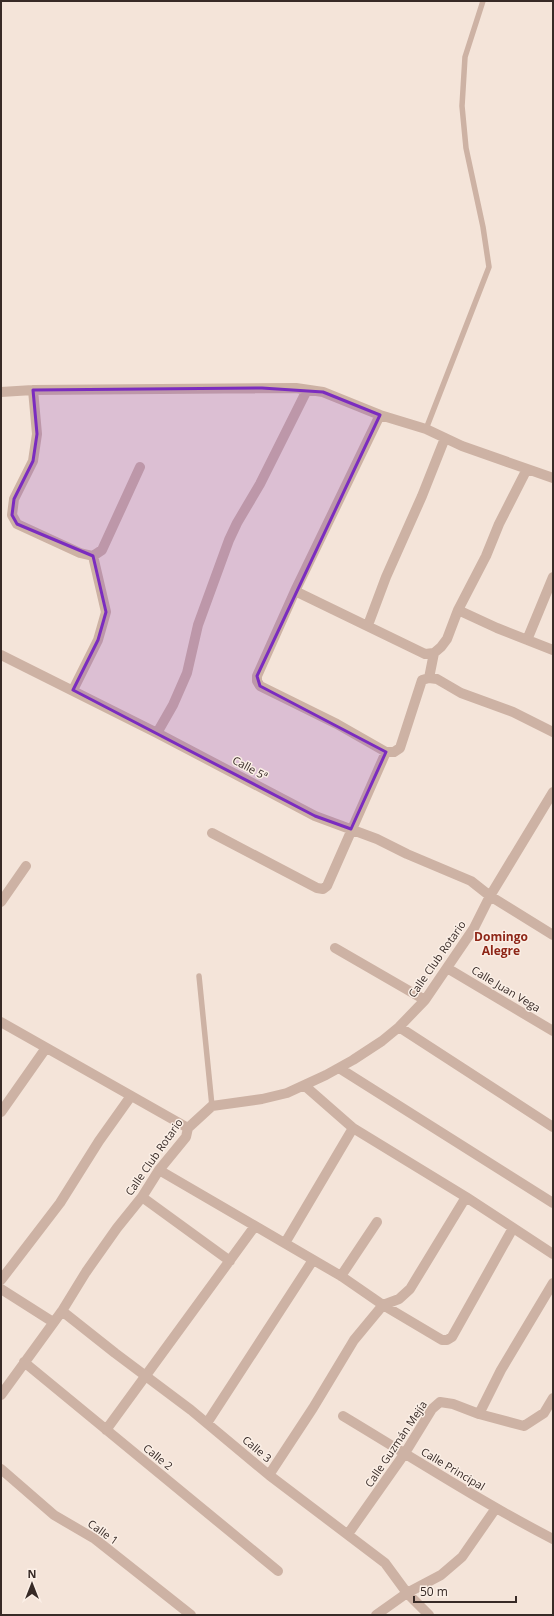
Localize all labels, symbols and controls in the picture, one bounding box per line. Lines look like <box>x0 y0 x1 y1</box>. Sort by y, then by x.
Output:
street label: Calle 5ª <box>230 752 271 783</box>
street label: Calle Club Rotario <box>404 917 469 1000</box>
district label: Domingo Alegre <box>474 928 528 959</box>
street label: Calle Juan Vega <box>469 962 543 1015</box>
street label: Calle Club Rotario <box>121 1115 186 1198</box>
street label: Calle Guzmán Mejía <box>361 1398 430 1490</box>
street label: Calle 3 <box>240 1432 275 1465</box>
street label: Calle 2 <box>140 1440 176 1473</box>
street label: Calle Principal <box>419 1444 488 1494</box>
street label: Calle 1 <box>85 1516 121 1547</box>
north arrow <box>12 1564 52 1604</box>
text: N <box>28 1566 36 1581</box>
scale bar <box>414 1578 516 1604</box>
text: 50 m <box>420 1583 448 1600</box>

